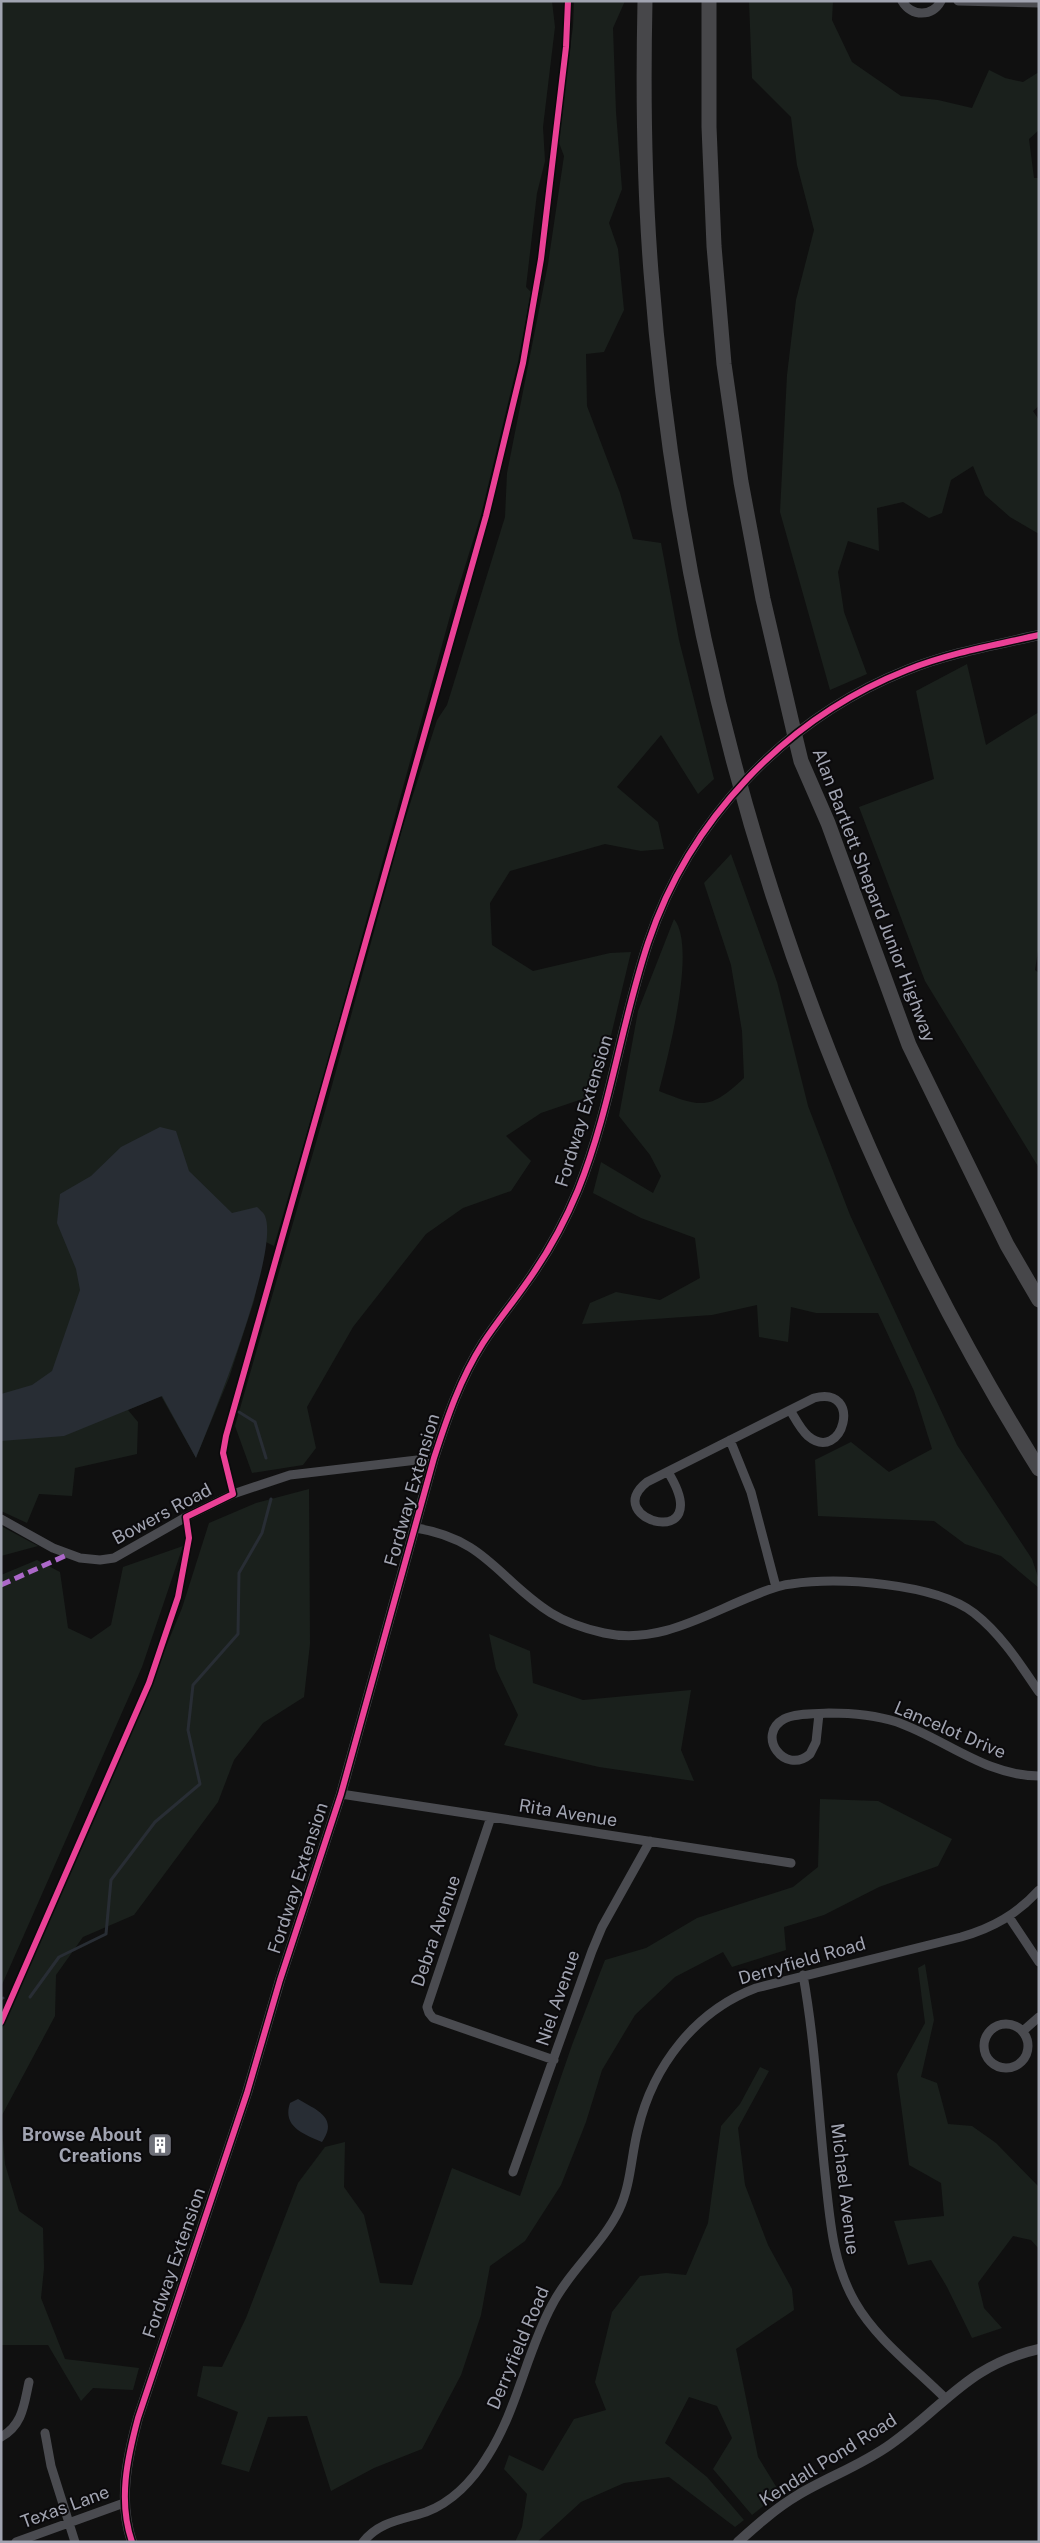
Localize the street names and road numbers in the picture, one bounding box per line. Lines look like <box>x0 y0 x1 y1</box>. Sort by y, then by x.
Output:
street label: Alan Bartlett Shepard Junior Highway <box>809 745 940 1045</box>
street label: Fordway Extension <box>550 1032 617 1189</box>
street label: Fordway Extension <box>380 1411 443 1569</box>
street label: Bowers Road <box>109 1479 215 1548</box>
street label: Lancelot Drive <box>891 1697 1009 1763</box>
street label: Rita Avenue <box>517 1794 619 1831</box>
street label: Fordway Extension <box>263 1800 332 1956</box>
street label: Debra Avenue <box>407 1872 464 1989</box>
street label: Derryfield Road <box>736 1932 868 1989</box>
street label: Niel Avenue <box>531 1947 584 2048</box>
street label: Michael Avenue <box>827 2122 864 2256</box>
street label: Fordway Extension <box>138 2185 209 2341</box>
street label: Derryfield Road <box>482 2283 553 2412</box>
street label: Kendall Pond Road <box>755 2409 900 2510</box>
street label: Texas Lane <box>18 2481 112 2532</box>

